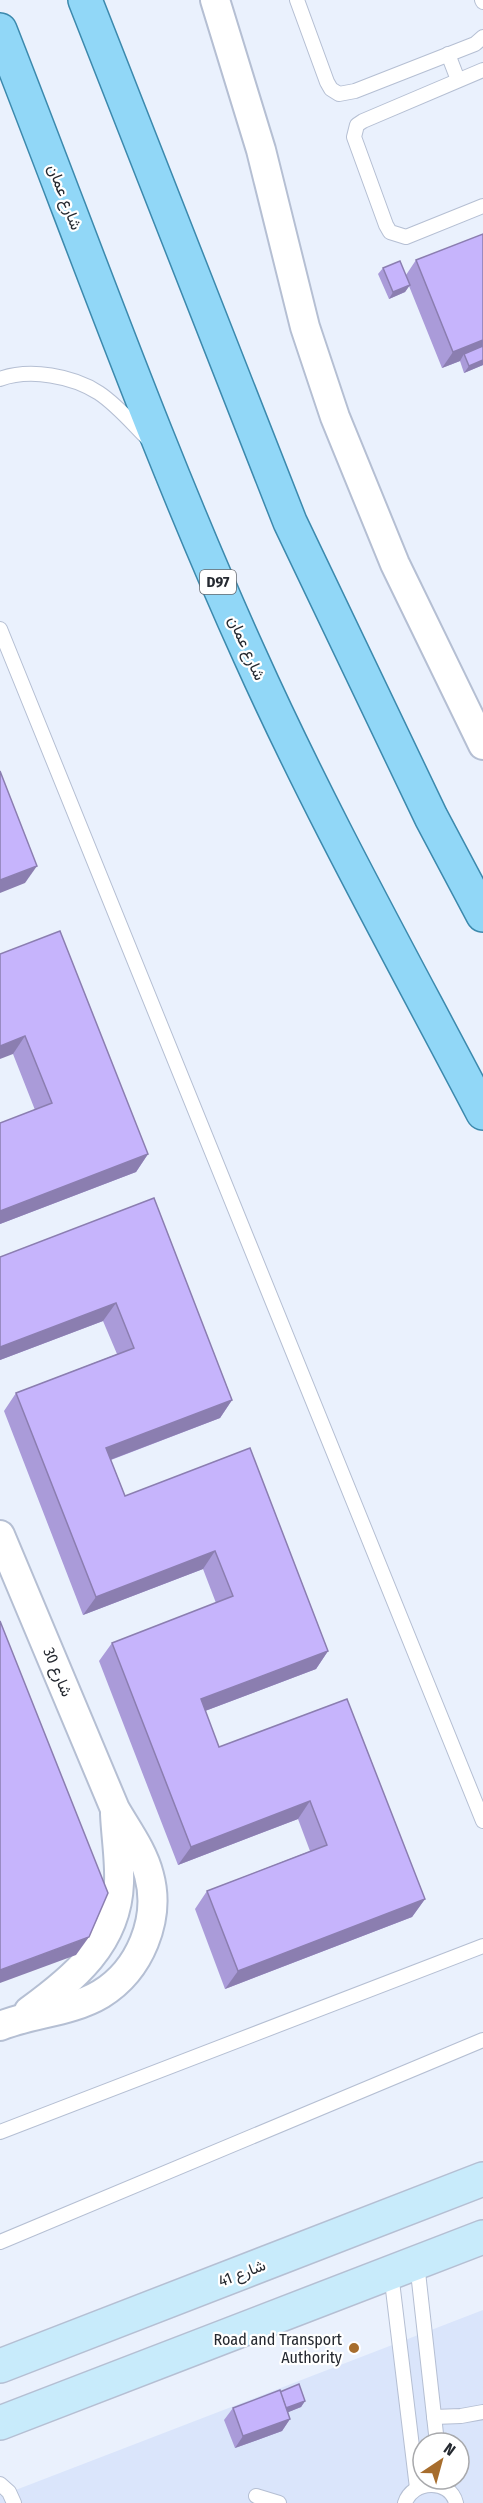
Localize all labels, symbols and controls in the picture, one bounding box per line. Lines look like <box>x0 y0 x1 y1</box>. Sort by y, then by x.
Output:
street label: شارع عمان <box>42 162 86 233</box>
road number: D97 <box>200 570 236 594</box>
street label: شارع عمان <box>223 613 270 684</box>
street label: شارع 30 <box>37 1645 77 1700</box>
street label: شارع 41 <box>216 2255 269 2293</box>
place label: Road and Transport Authority <box>214 2330 343 2367</box>
marker: Road and Transport Authority <box>347 2341 361 2355</box>
north arrow <box>411 2431 471 2491</box>
text: N <box>440 2439 459 2460</box>

